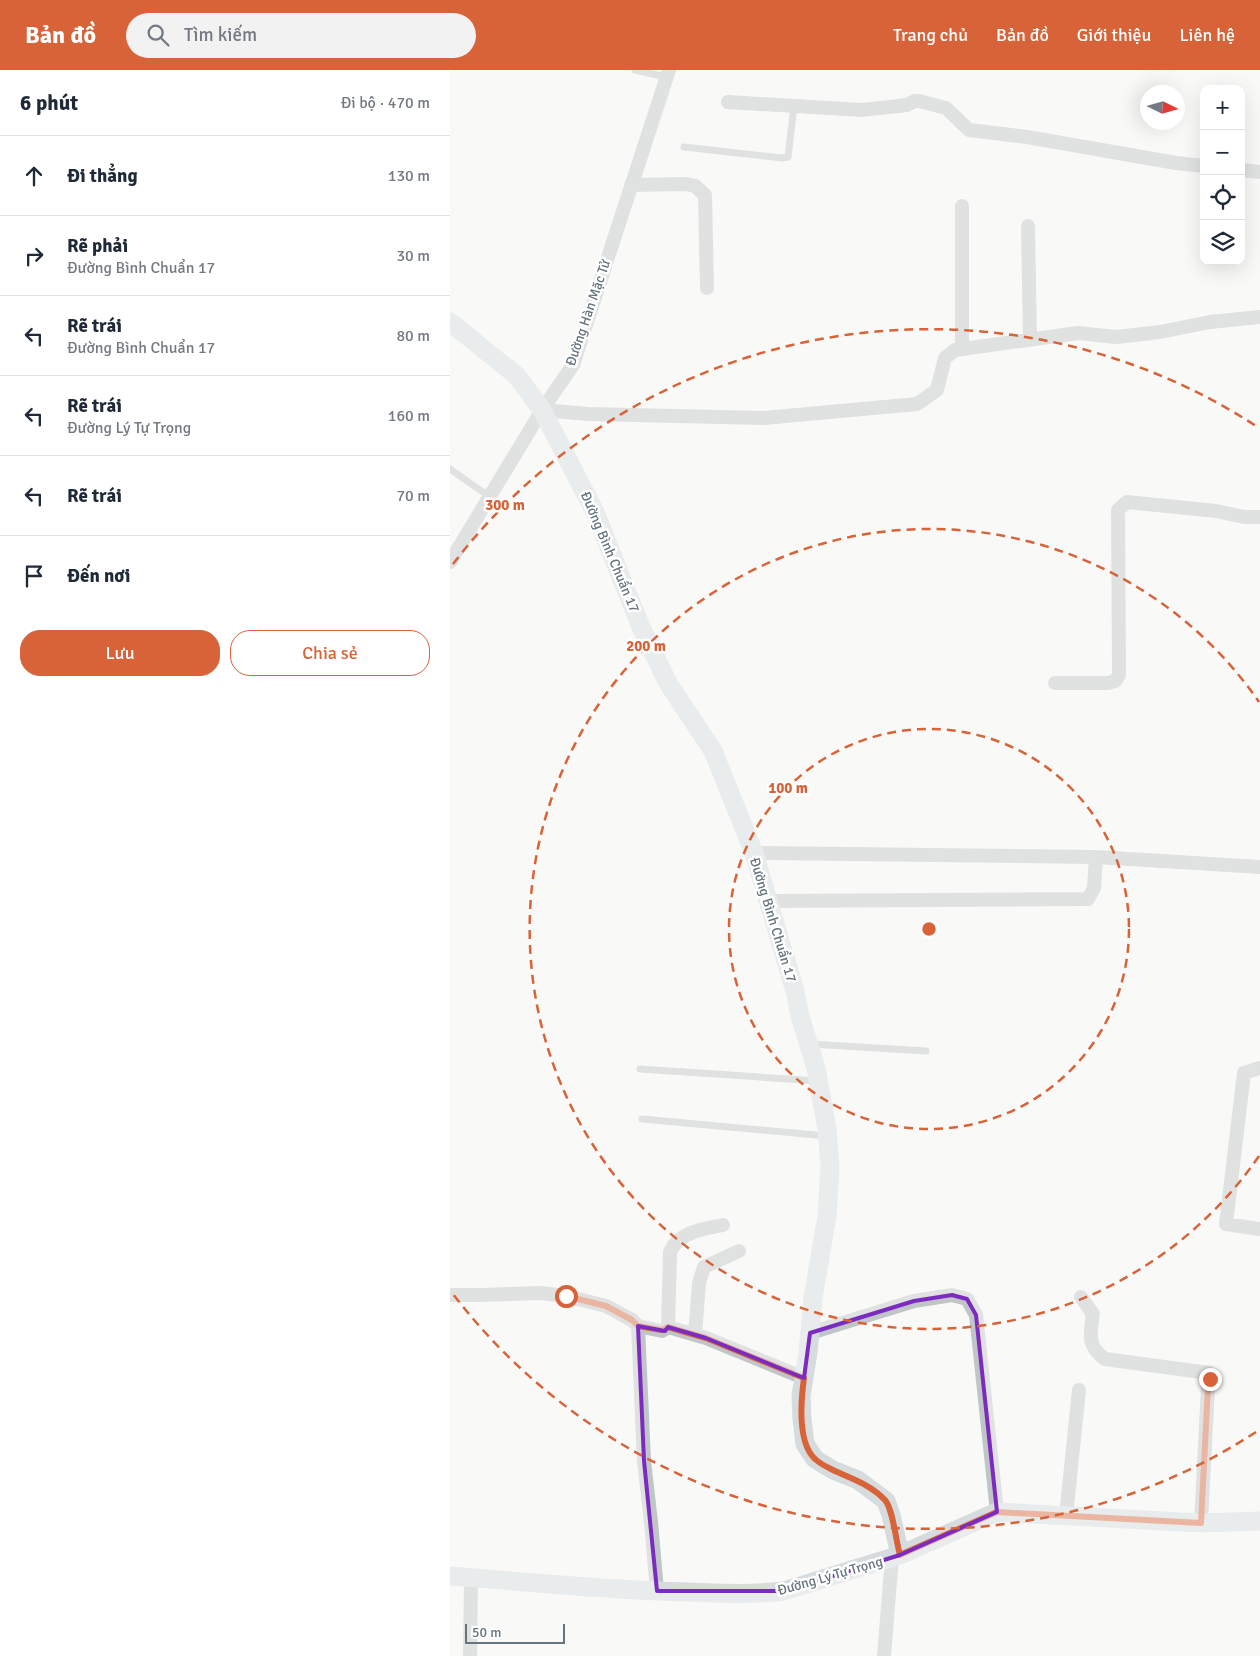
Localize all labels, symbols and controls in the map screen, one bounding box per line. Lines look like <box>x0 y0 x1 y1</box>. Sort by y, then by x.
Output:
search box <box>126 13 476 58</box>
text: Bản đồ <box>25 20 96 50</box>
icon: search <box>144 21 172 49</box>
text: Tìm kiếm <box>184 23 257 47</box>
text: Trang chủ <box>893 24 968 46</box>
text: Bản đồ <box>996 24 1049 46</box>
text: Giới thiệu <box>1077 24 1151 46</box>
text: Liên hệ <box>1179 24 1235 46</box>
north arrow <box>1140 85 1185 130</box>
map controls <box>1200 85 1245 265</box>
button: + <box>1200 85 1245 130</box>
text: 6 phút <box>20 90 78 116</box>
text: Đi bộ · 470 m <box>341 93 430 113</box>
button: − <box>1200 130 1245 175</box>
icon: ahead <box>20 162 48 190</box>
text: Đi thẳng <box>67 164 138 188</box>
text: 130 m <box>388 166 430 186</box>
button: locate <box>1200 175 1245 220</box>
button: layers <box>1200 220 1245 265</box>
text: Rẽ phải <box>67 234 128 258</box>
icon: right <box>20 242 48 270</box>
text: 30 m <box>396 246 430 266</box>
street label: Đường Hàn Mặc Tử <box>562 257 615 368</box>
text: Đường Bình Chuẩn 17 <box>67 258 215 278</box>
text: Rẽ trái <box>67 314 122 338</box>
icon: left <box>20 322 48 350</box>
text: 80 m <box>396 326 430 346</box>
text: Đường Bình Chuẩn 17 <box>67 338 215 358</box>
text: Rẽ trái <box>67 394 122 418</box>
icon: left <box>20 402 48 430</box>
text: 160 m <box>388 406 430 426</box>
text: Đường Lý Tự Trọng <box>67 418 191 438</box>
icon: left <box>20 482 48 510</box>
text: Rẽ trái <box>67 484 122 508</box>
text: 70 m <box>396 486 430 506</box>
street label: Đường Bình Chuẩn 17 <box>577 489 643 615</box>
text: 300 m <box>485 496 525 514</box>
icon: arrive <box>20 562 48 590</box>
text: Đến nơi <box>67 564 130 588</box>
button: Lưu <box>20 630 220 676</box>
button: Chia sẻ <box>230 630 430 676</box>
text: 200 m <box>626 637 666 655</box>
text: 100 m <box>768 779 808 797</box>
street label: Đường Bình Chuẩn 17 <box>746 856 800 984</box>
centre of rings <box>920 920 938 938</box>
route start <box>555 1285 578 1308</box>
route end <box>1199 1368 1222 1391</box>
street label: Đường Lý Tự Trọng <box>775 1553 885 1599</box>
scale bar <box>465 1621 565 1644</box>
text: 50 m <box>472 1624 501 1641</box>

